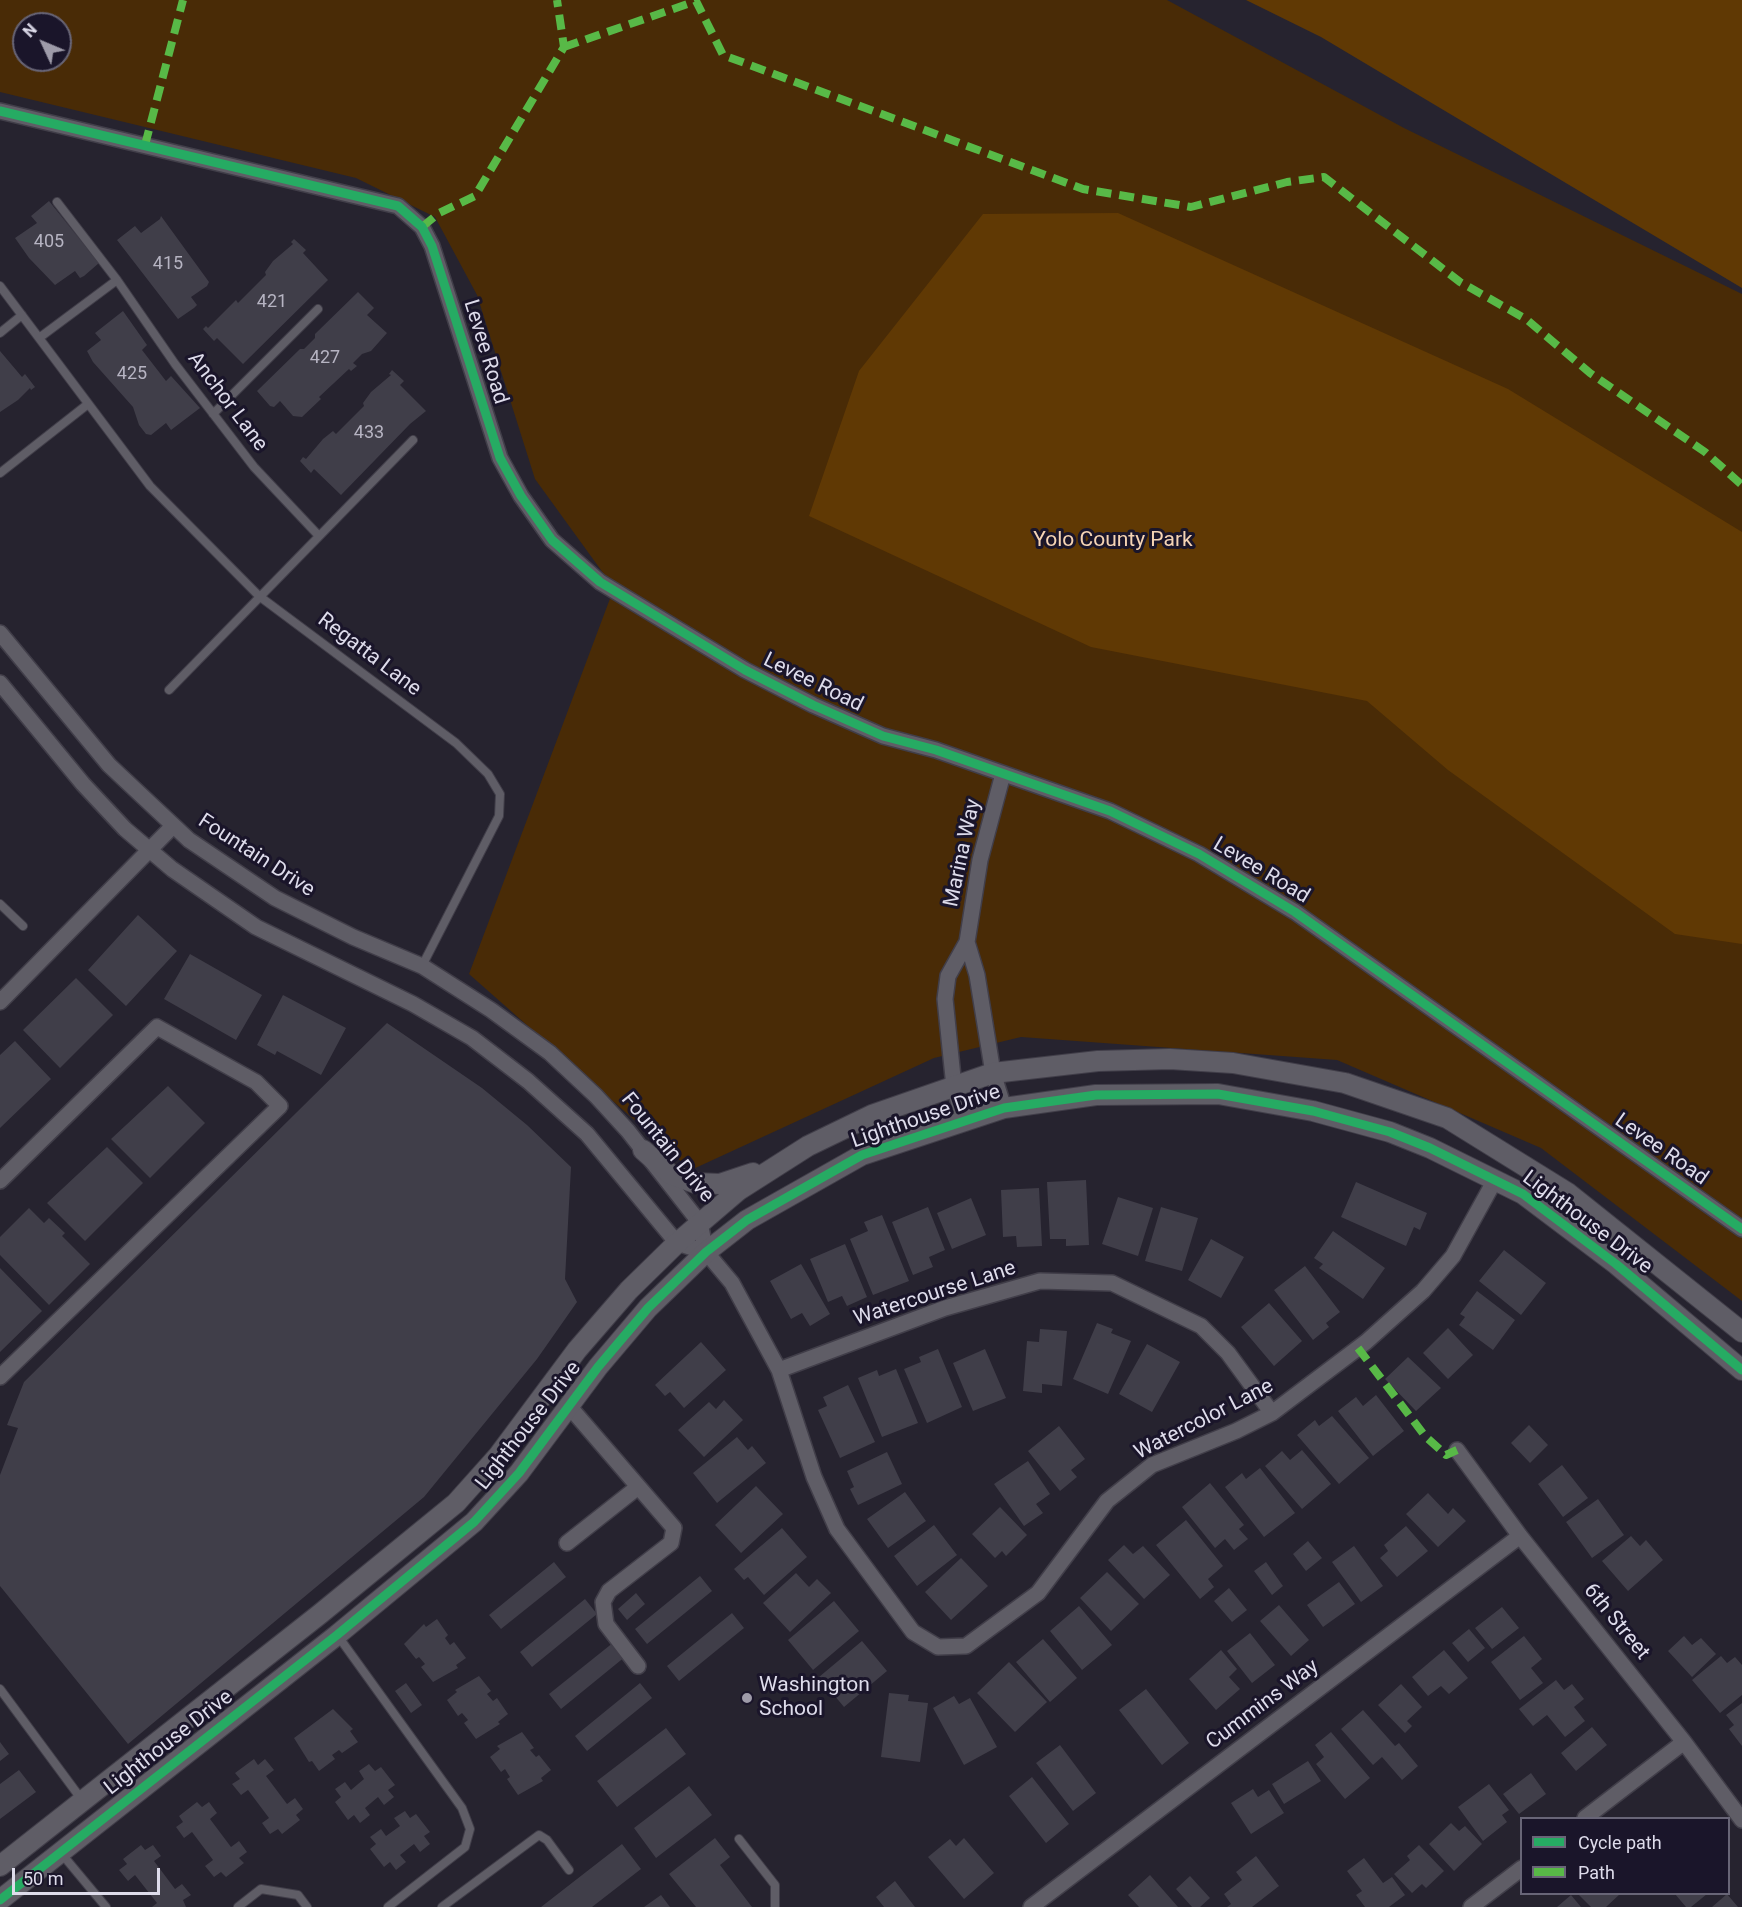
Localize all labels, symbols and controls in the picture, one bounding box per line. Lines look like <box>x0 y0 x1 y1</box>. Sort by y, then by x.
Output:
north arrow <box>12 12 72 72</box>
text: N <box>19 20 41 41</box>
house number: 405 <box>34 231 64 253</box>
house number: 415 <box>153 253 183 275</box>
house number: 421 <box>257 291 287 313</box>
street label: Levee Road <box>457 297 513 407</box>
street label: Anchor Lane <box>182 347 272 457</box>
house number: 427 <box>310 347 340 369</box>
house number: 425 <box>117 363 147 385</box>
house number: 433 <box>354 422 384 444</box>
park label: Yolo County Park <box>1033 528 1193 554</box>
street label: Regatta Lane <box>312 608 426 702</box>
street label: Levee Road <box>759 648 867 718</box>
street label: Marina Way <box>939 797 987 909</box>
street label: Fountain Drive <box>193 809 319 903</box>
street label: Levee Road <box>1208 832 1314 910</box>
street label: Lighthouse Drive <box>848 1080 1004 1154</box>
street label: Fountain Drive <box>615 1088 719 1208</box>
street label: Levee Road <box>1610 1109 1712 1191</box>
street label: Lighthouse Drive <box>1517 1166 1657 1280</box>
street label: Watercourse Lane <box>851 1256 1019 1332</box>
street label: Lighthouse Drive <box>471 1357 587 1495</box>
street label: Watercolor Lane <box>1130 1374 1278 1466</box>
street label: 6th Street <box>1578 1579 1654 1665</box>
street label: Cummins Way <box>1202 1655 1324 1755</box>
place label: Washington School <box>759 1673 870 1723</box>
street label: Lighthouse Drive <box>100 1685 238 1801</box>
marker: Washington School <box>740 1691 754 1705</box>
legend <box>1520 1817 1730 1895</box>
text: Cycle path <box>1578 1832 1662 1853</box>
scale bar <box>15 1856 164 1894</box>
text: Path <box>1578 1862 1615 1883</box>
text: 50 m <box>23 1868 63 1889</box>

